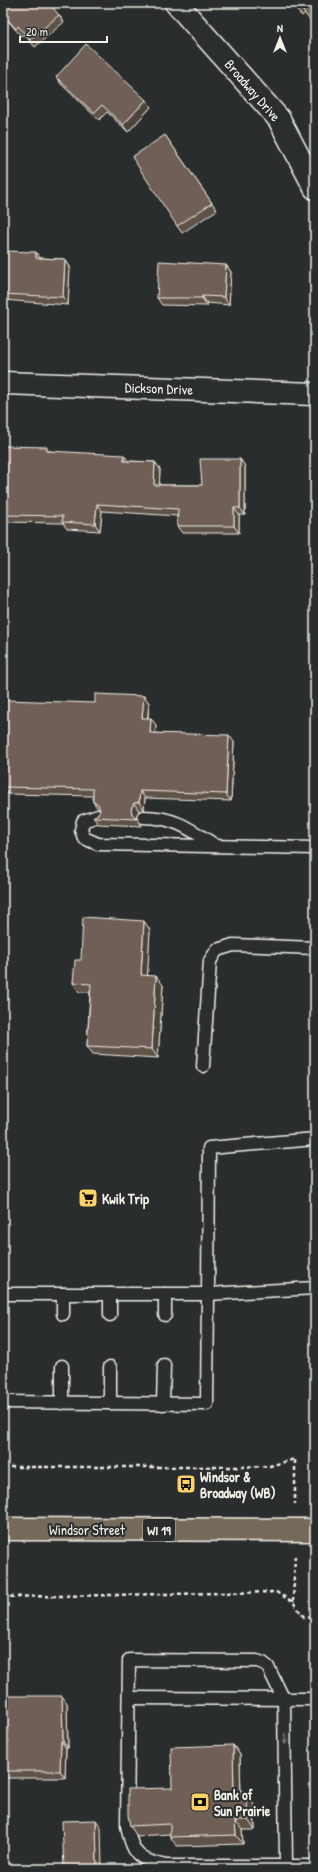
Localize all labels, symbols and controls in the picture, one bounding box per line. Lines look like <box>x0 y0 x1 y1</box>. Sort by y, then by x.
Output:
scale bar <box>20 18 107 44</box>
north arrow <box>260 18 300 58</box>
text: N <box>277 21 283 35</box>
text: 20 m <box>26 23 48 40</box>
street label: Broadway Drive <box>220 55 286 126</box>
street label: Dickson Drive <box>125 377 194 399</box>
supermarket icon: Kwik Trip <box>77 1187 99 1209</box>
place label: Kwik Trip <box>102 1189 150 1210</box>
place label: Windsor & Broadway (WB) <box>200 1467 276 1504</box>
bus stop icon: Windsor & Broadway (WB) <box>175 1473 197 1495</box>
road number: WI 19 <box>143 1519 175 1541</box>
street label: Windsor Street <box>49 1520 125 1539</box>
one-way arrow <box>282 1733 288 1746</box>
place label: Bank of Sun Prairie <box>214 1785 271 1820</box>
bank icon: Bank of Sun Prairie <box>189 1791 211 1813</box>

